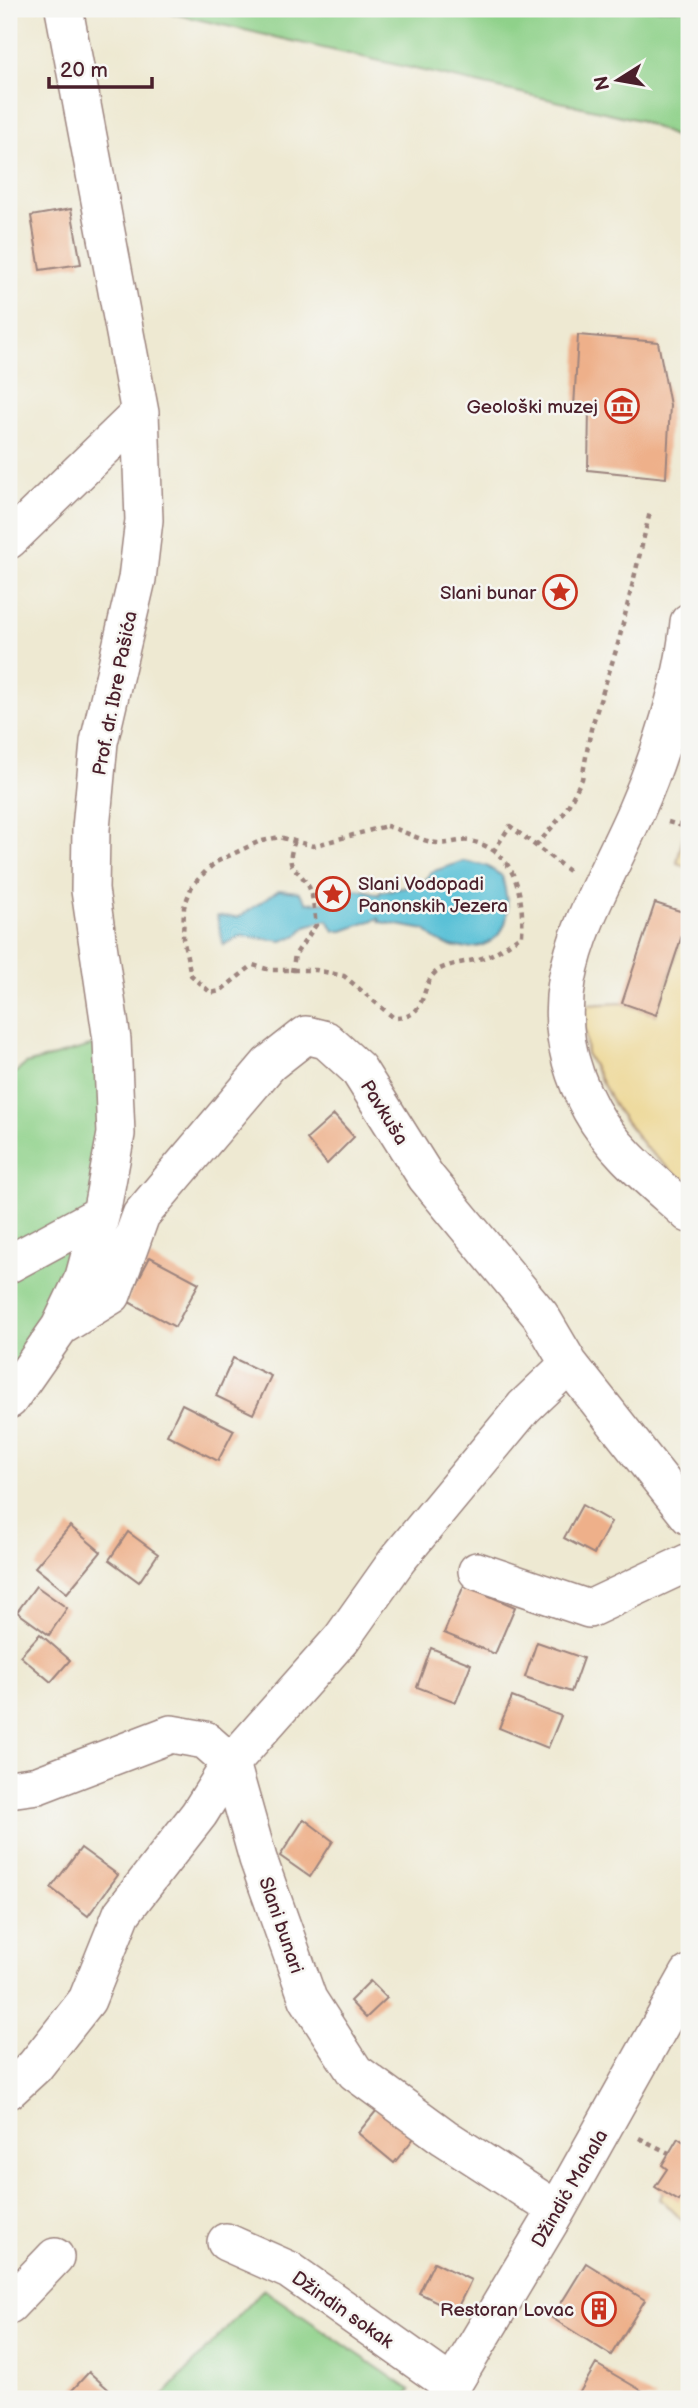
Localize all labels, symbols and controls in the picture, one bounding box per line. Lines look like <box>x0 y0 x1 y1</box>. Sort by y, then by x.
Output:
scale bar <box>49 46 152 90</box>
north arrow <box>582 46 652 116</box>
text: 20 m <box>60 58 108 83</box>
text: N <box>590 74 615 92</box>
museum icon: Geološki muzej <box>603 387 641 425</box>
place label: Geološki muzej <box>467 396 598 419</box>
place icon: Slani bunar <box>541 573 579 611</box>
place label: Slani bunar <box>440 582 537 605</box>
street label: Prof. dr. Ibre Pašića <box>88 609 143 777</box>
place label: Slani Vodopadi Panonskih Jezera <box>358 873 508 918</box>
place icon: Slani Vodopadi Panonskih Jezera <box>314 875 352 913</box>
street label: Pavkuša <box>355 1076 413 1149</box>
street label: Slani bunari <box>253 1874 308 1977</box>
street label: Džindić Mahala <box>527 2126 613 2252</box>
street label: Džindin sokak <box>287 2267 398 2354</box>
building icon: Restoran Lovac <box>580 2290 618 2328</box>
place label: Restoran Lovac <box>440 2299 574 2322</box>

